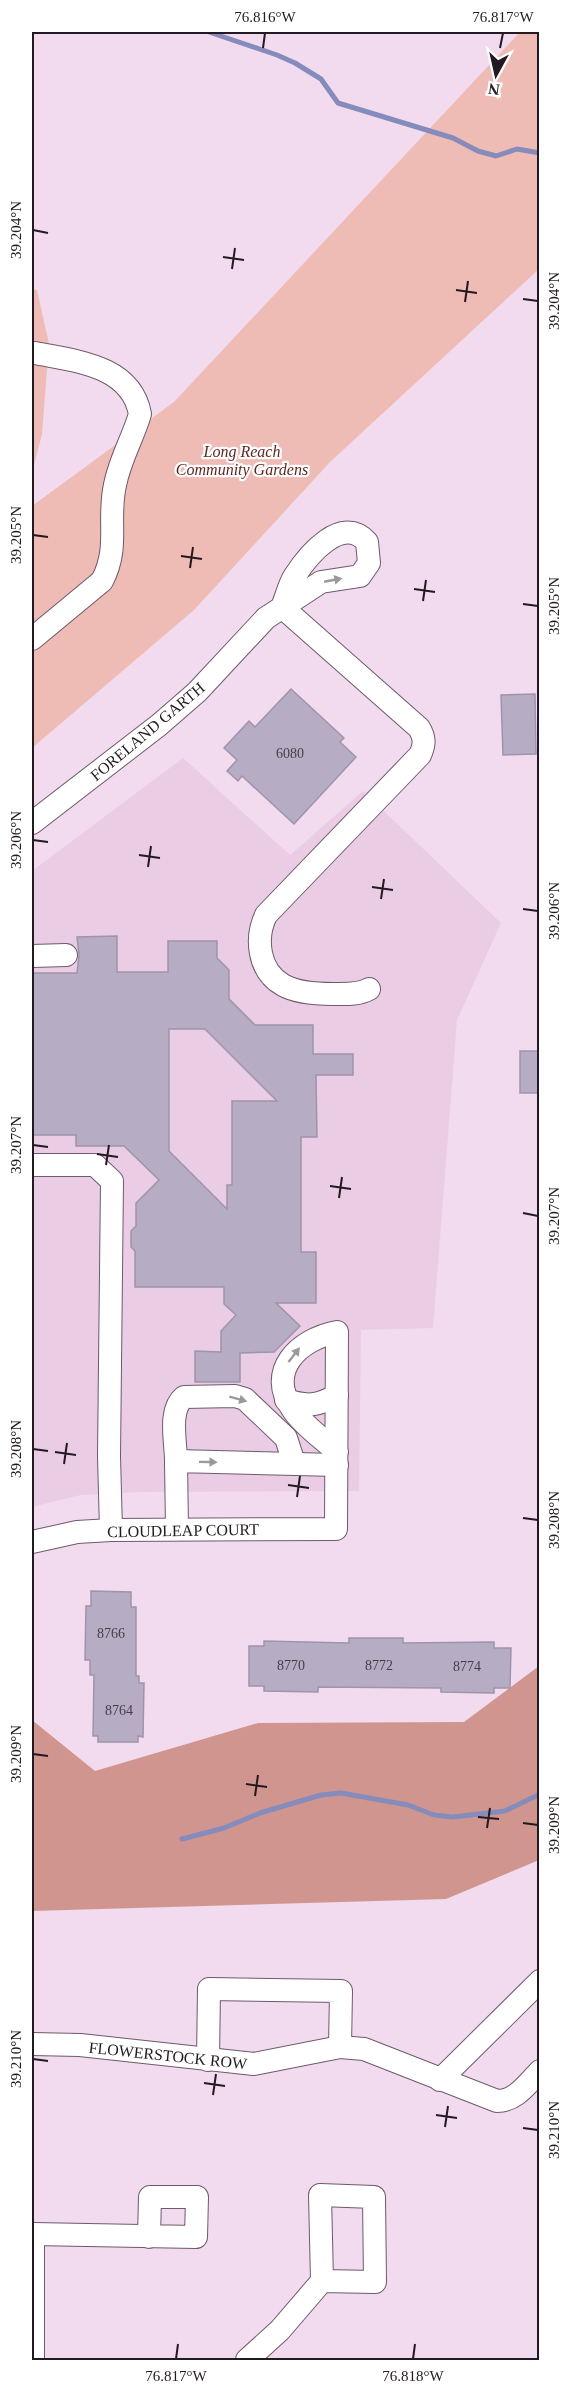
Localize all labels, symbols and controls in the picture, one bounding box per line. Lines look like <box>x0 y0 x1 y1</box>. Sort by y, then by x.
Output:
text: 76.816°W <box>234 9 297 25</box>
text: 76.817°W <box>472 9 535 25</box>
north arrow <box>466 45 526 105</box>
text: N <box>487 80 501 99</box>
text: 39.204°N <box>8 201 24 259</box>
text: 39.204°N <box>546 272 562 330</box>
park label: Long Reach Community Gardens <box>176 443 308 479</box>
text: 39.205°N <box>8 506 24 564</box>
one-way arrow <box>324 575 343 584</box>
text: 39.205°N <box>546 577 562 635</box>
street label: FORELAND GARTH <box>87 678 208 784</box>
house number: 6080 <box>276 746 304 761</box>
text: 39.206°N <box>8 811 24 869</box>
text: 39.206°N <box>546 882 562 940</box>
text: 39.207°N <box>8 1116 24 1174</box>
text: 39.207°N <box>546 1187 562 1245</box>
one-way arrow <box>288 1347 300 1363</box>
one-way arrow <box>229 1394 247 1404</box>
text: 39.208°N <box>8 1420 24 1478</box>
one-way arrow <box>199 1457 218 1466</box>
text: 39.208°N <box>546 1491 562 1549</box>
street label: CLOUDLEAP COURT <box>107 1521 259 1540</box>
house number: 8766 <box>97 1626 125 1641</box>
house number: 8770 <box>277 1658 305 1673</box>
house number: 8772 <box>365 1658 393 1673</box>
house number: 8774 <box>453 1659 481 1674</box>
house number: 8764 <box>105 1703 133 1718</box>
text: 39.209°N <box>8 1725 24 1783</box>
text: 39.209°N <box>546 1796 562 1854</box>
text: 39.210°N <box>8 2030 24 2088</box>
street label: FLOWERSTOCK ROW <box>88 2039 249 2072</box>
text: 39.210°N <box>546 2101 562 2159</box>
text: 76.817°W <box>145 2368 208 2384</box>
text: 76.818°W <box>382 2368 445 2384</box>

